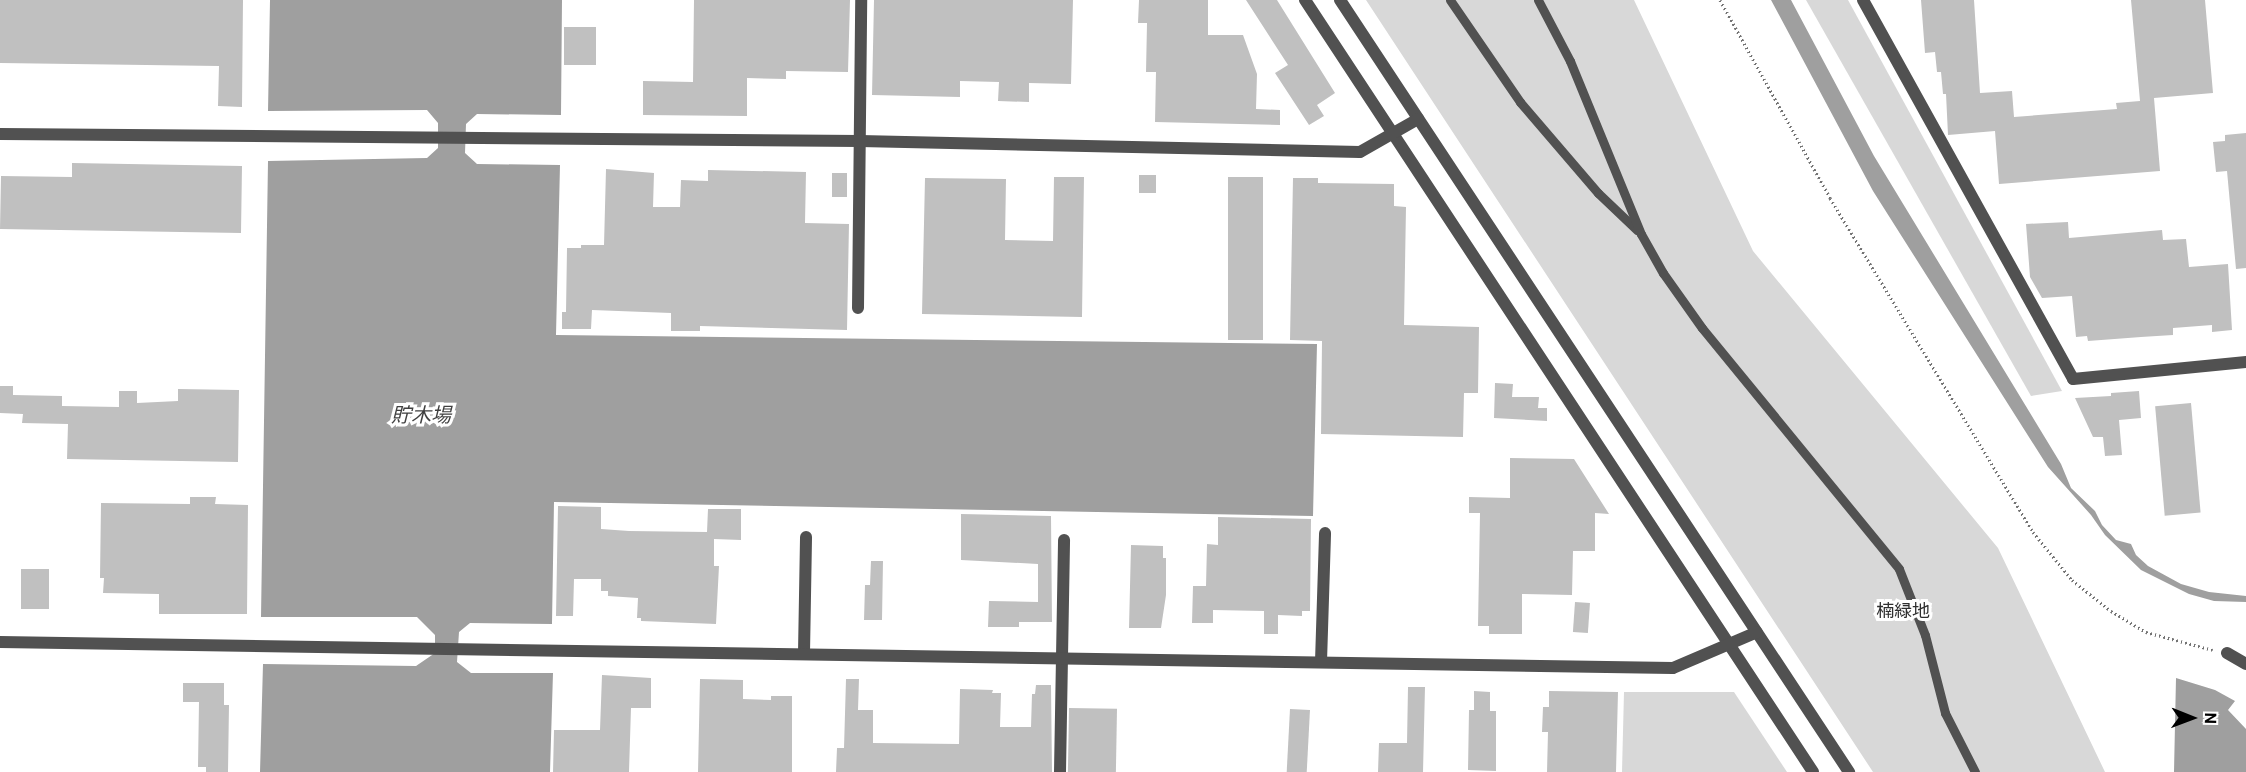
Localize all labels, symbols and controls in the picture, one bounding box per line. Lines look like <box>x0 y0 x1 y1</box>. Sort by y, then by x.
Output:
water label: 貯木場 <box>391 403 451 427</box>
park label: 楠緑地 <box>1876 600 1930 622</box>
north arrow <box>2162 688 2222 748</box>
text: N <box>2201 713 2220 724</box>

